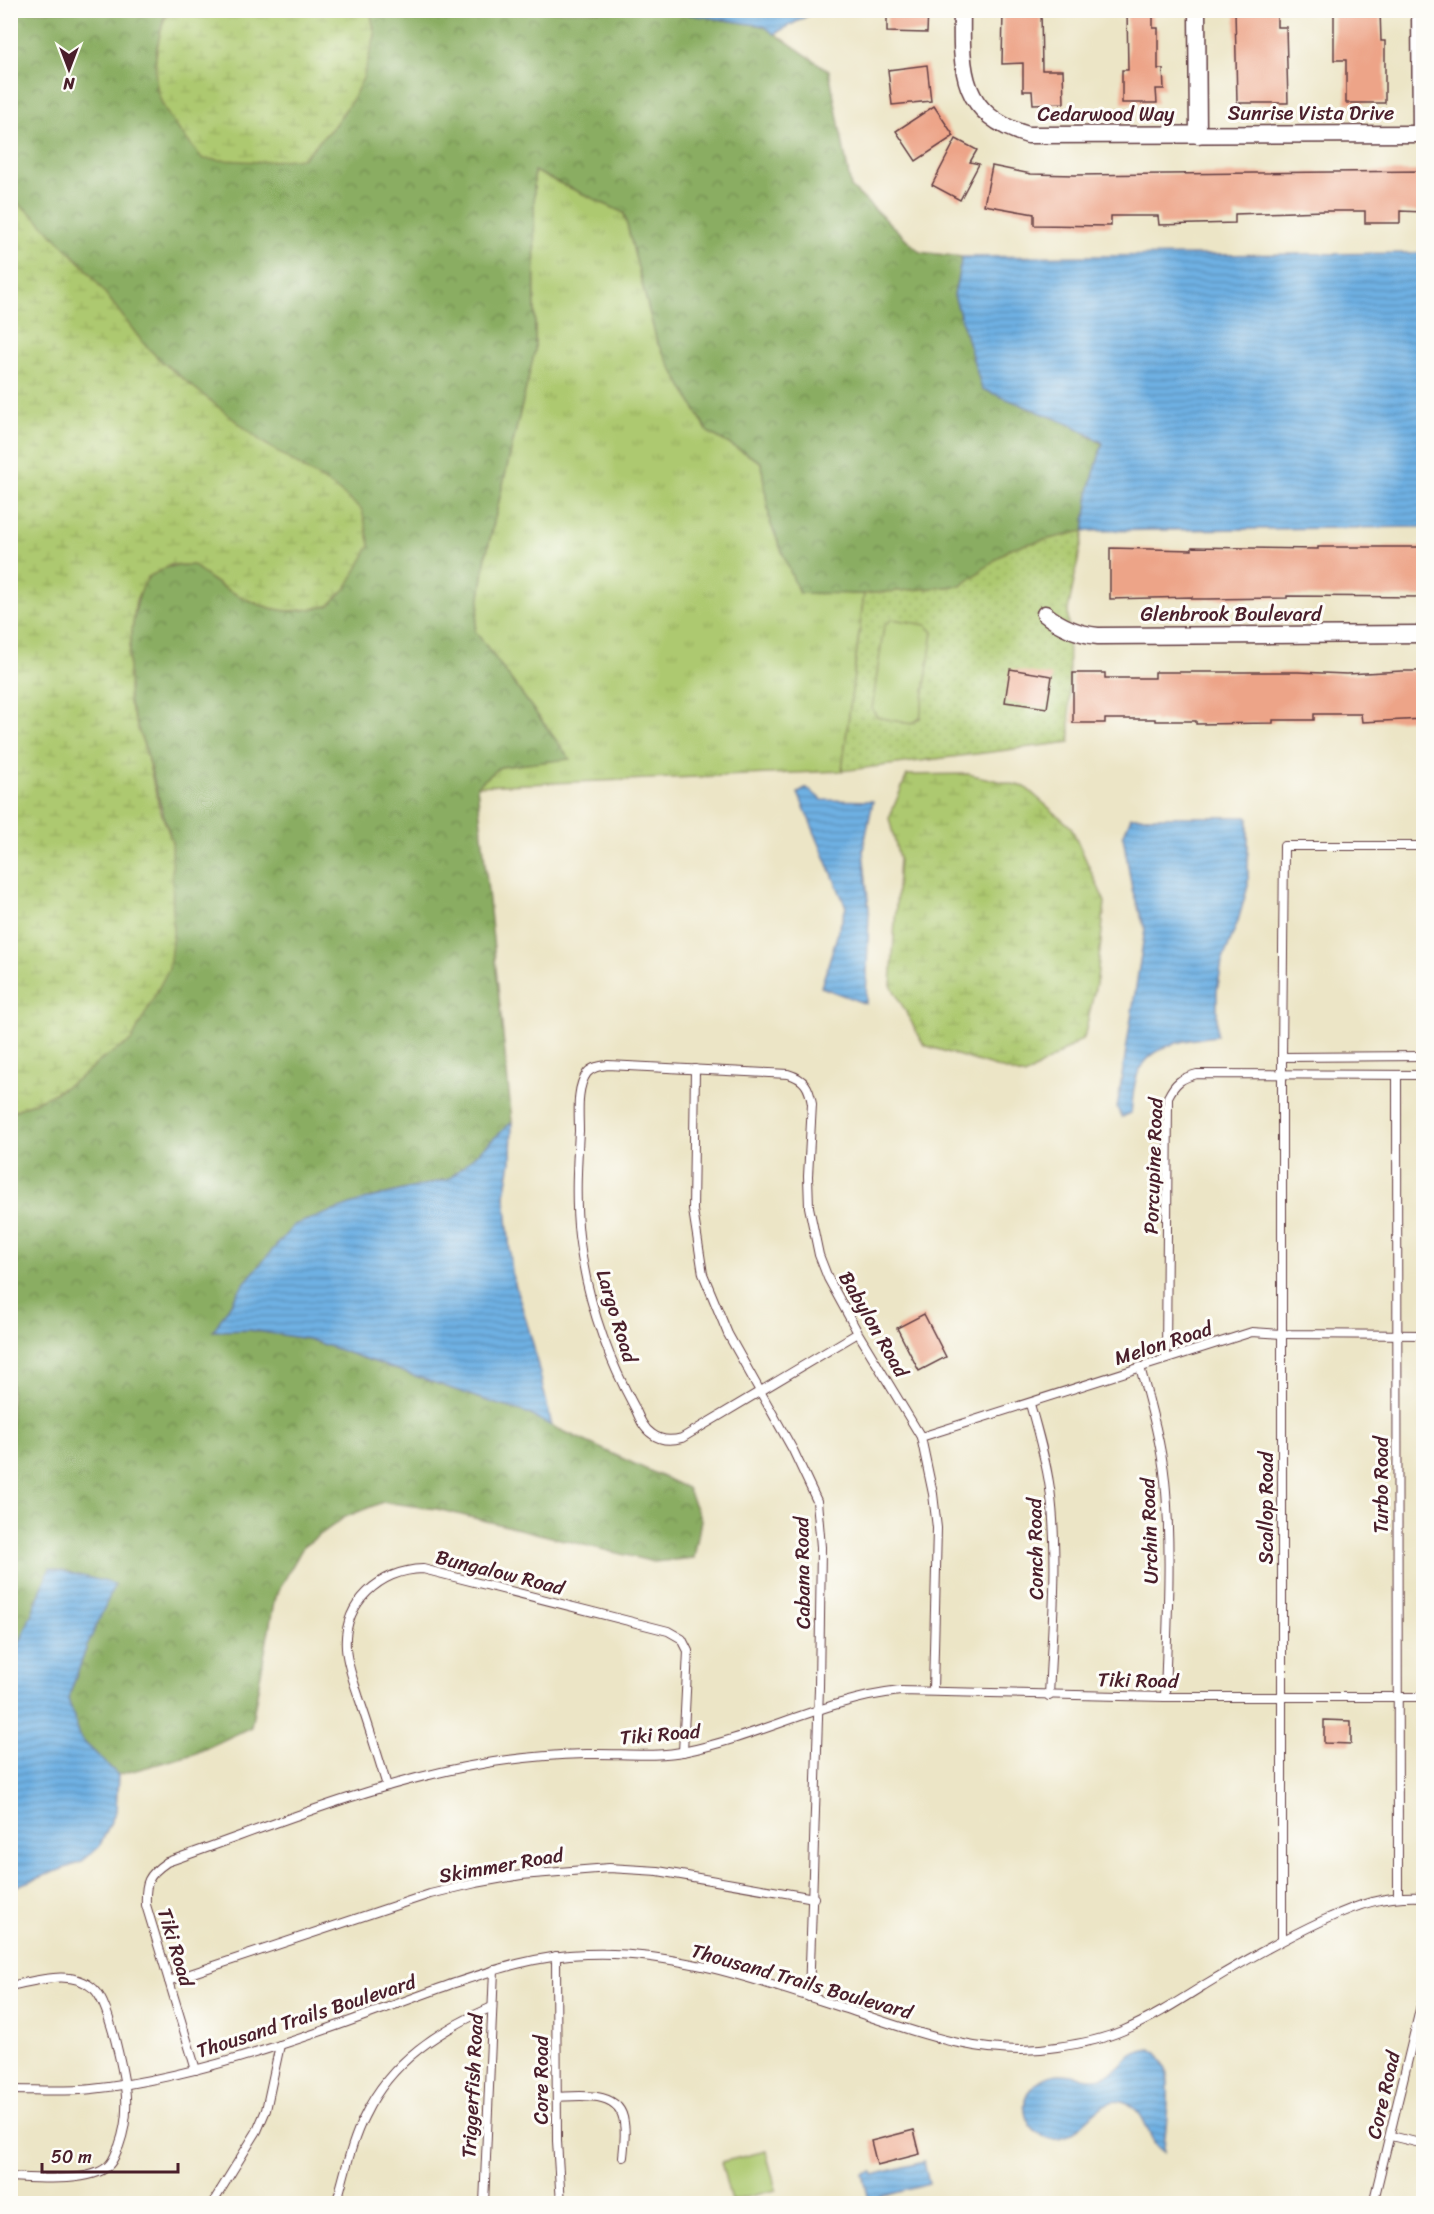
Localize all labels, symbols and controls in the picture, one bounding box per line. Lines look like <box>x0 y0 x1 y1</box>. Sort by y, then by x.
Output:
north arrow <box>39 39 99 99</box>
text: N <box>63 69 76 98</box>
street label: Sunrise Vista Drive <box>1228 96 1394 131</box>
street label: Cedarwood Way <box>1038 97 1175 132</box>
street label: Glenbrook Boulevard <box>1141 597 1323 632</box>
street label: Porcupine Road <box>1134 1096 1173 1235</box>
street label: Babylon Road <box>829 1264 919 1386</box>
street label: Largo Road <box>586 1265 648 1368</box>
street label: Melon Road <box>1110 1311 1218 1376</box>
street label: Turbo Road <box>1364 1435 1399 1533</box>
street label: Scallop Road <box>1249 1450 1284 1564</box>
street label: Urchin Road <box>1130 1476 1169 1585</box>
street label: Conch Road <box>1017 1496 1054 1600</box>
street label: Cabana Road <box>784 1515 821 1630</box>
street label: Bungalow Road <box>432 1540 569 1606</box>
street label: Tiki Road <box>1097 1662 1180 1699</box>
street label: Tiki Road <box>618 1713 703 1755</box>
street label: Skimmer Road <box>436 1837 567 1894</box>
street label: Tiki Road <box>147 1903 204 1992</box>
street label: Thousand Trails Boulevard <box>687 1933 918 2030</box>
street label: Thousand Trails Boulevard <box>192 1964 422 2068</box>
street label: Triggerfish Road <box>451 2012 494 2159</box>
street label: Core Road <box>524 2034 559 2124</box>
street label: Core Road <box>1356 2046 1411 2142</box>
scale bar <box>42 2136 178 2174</box>
text: 50 m <box>51 2141 92 2173</box>

